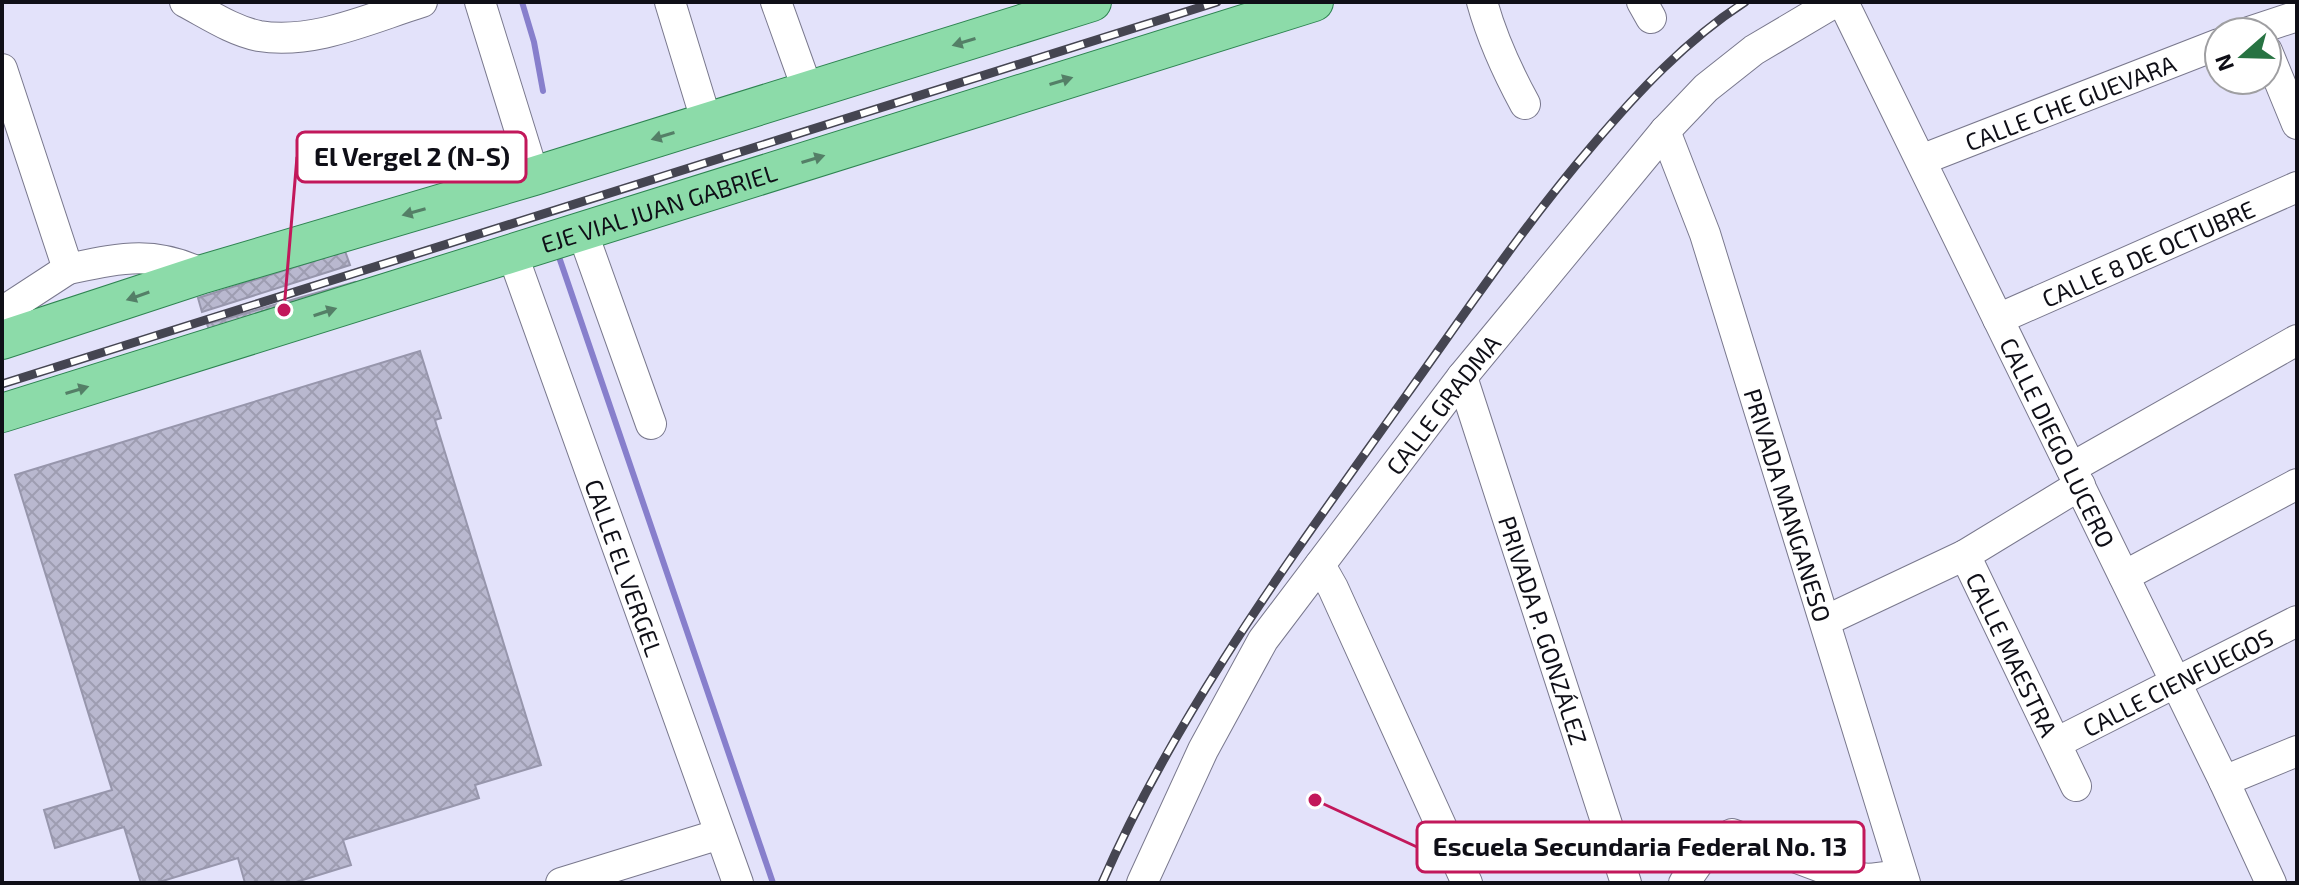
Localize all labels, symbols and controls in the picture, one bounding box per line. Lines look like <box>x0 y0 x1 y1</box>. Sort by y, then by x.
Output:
north arrow <box>2203 16 2283 96</box>
one-way arrow <box>952 36 976 49</box>
street label: CALLE CHE GUEVARA <box>1961 48 2180 156</box>
text: N <box>2208 51 2238 75</box>
one-way arrow <box>1050 74 1074 87</box>
one-way arrow <box>650 131 674 143</box>
callout: El Vergel 2 (N-S) <box>297 132 526 182</box>
text: El Vergel 2 (N-S) <box>314 140 510 171</box>
one-way arrow <box>801 152 825 164</box>
street label: EJE VIAL JUAN GABRIEL <box>537 157 780 258</box>
street label: CALLE 8 DE OCTUBRE <box>2037 193 2259 312</box>
one-way arrow <box>401 206 425 219</box>
one-way arrow <box>126 290 150 302</box>
one-way arrow <box>313 305 337 318</box>
street label: CALLE GRADMA <box>1379 328 1506 480</box>
street label: CALLE DIEGO LUCERO <box>1995 332 2122 552</box>
one-way arrow <box>65 383 89 396</box>
street label: PRIVADA MANGANESO <box>1739 385 1838 625</box>
street label: CALLE EL VERGEL <box>580 475 670 660</box>
street label: PRIVADA P. GONZÁLEZ <box>1493 512 1595 748</box>
street label: CALLE MAESTRA <box>1961 567 2064 741</box>
street label: CALLE CIENFUEGOS <box>2077 621 2277 742</box>
callout: Escuela Secundaria Federal No. 13 <box>1417 822 1864 872</box>
text: Escuela Secundaria Federal No. 13 <box>1433 830 1847 861</box>

